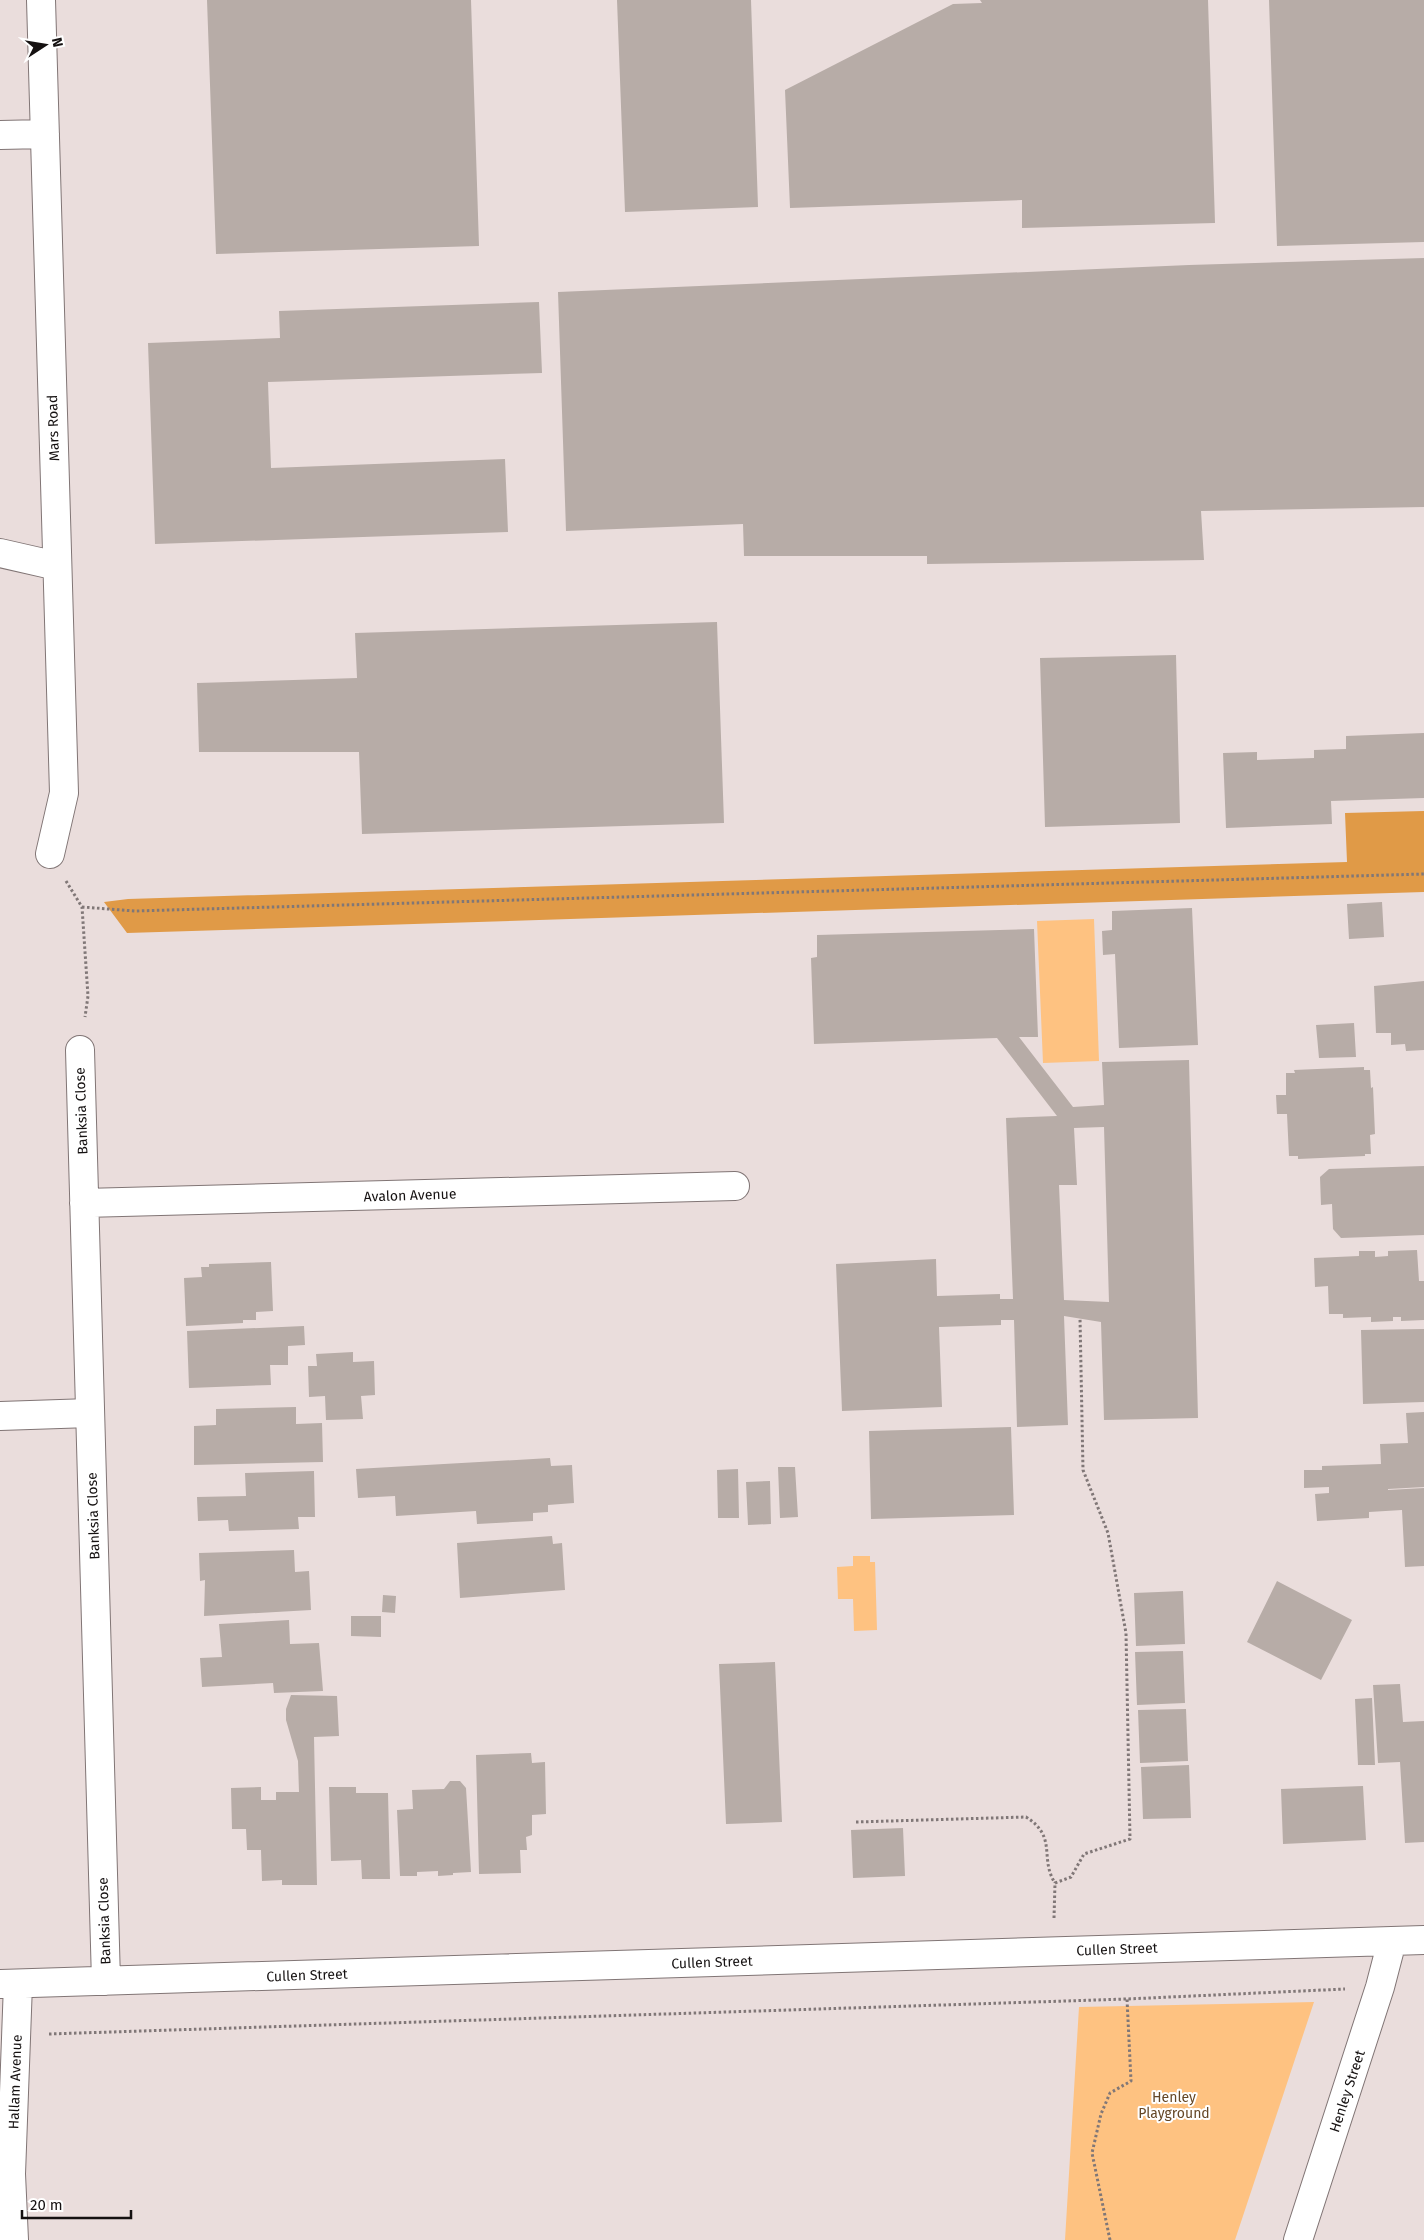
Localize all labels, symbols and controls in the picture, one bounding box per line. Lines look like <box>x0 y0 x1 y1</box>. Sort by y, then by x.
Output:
north arrow <box>20 20 70 70</box>
text: N <box>48 36 67 49</box>
street label: Mars Road <box>44 395 63 461</box>
street label: Banksia Close <box>71 1067 92 1155</box>
street label: Avalon Avenue <box>363 1185 457 1206</box>
street label: Banksia Close <box>83 1472 104 1560</box>
street label: Banksia Close <box>94 1877 115 1965</box>
street label: Cullen Street <box>1076 1940 1159 1959</box>
street label: Cullen Street <box>671 1953 754 1972</box>
street label: Cullen Street <box>266 1966 349 1985</box>
street label: Hallam Avenue <box>5 2034 26 2130</box>
street label: Henley Street <box>1326 2047 1369 2134</box>
park label: Henley Playground <box>1138 2089 1210 2122</box>
scale bar <box>22 2188 131 2220</box>
text: 20 m <box>30 2196 63 2214</box>

